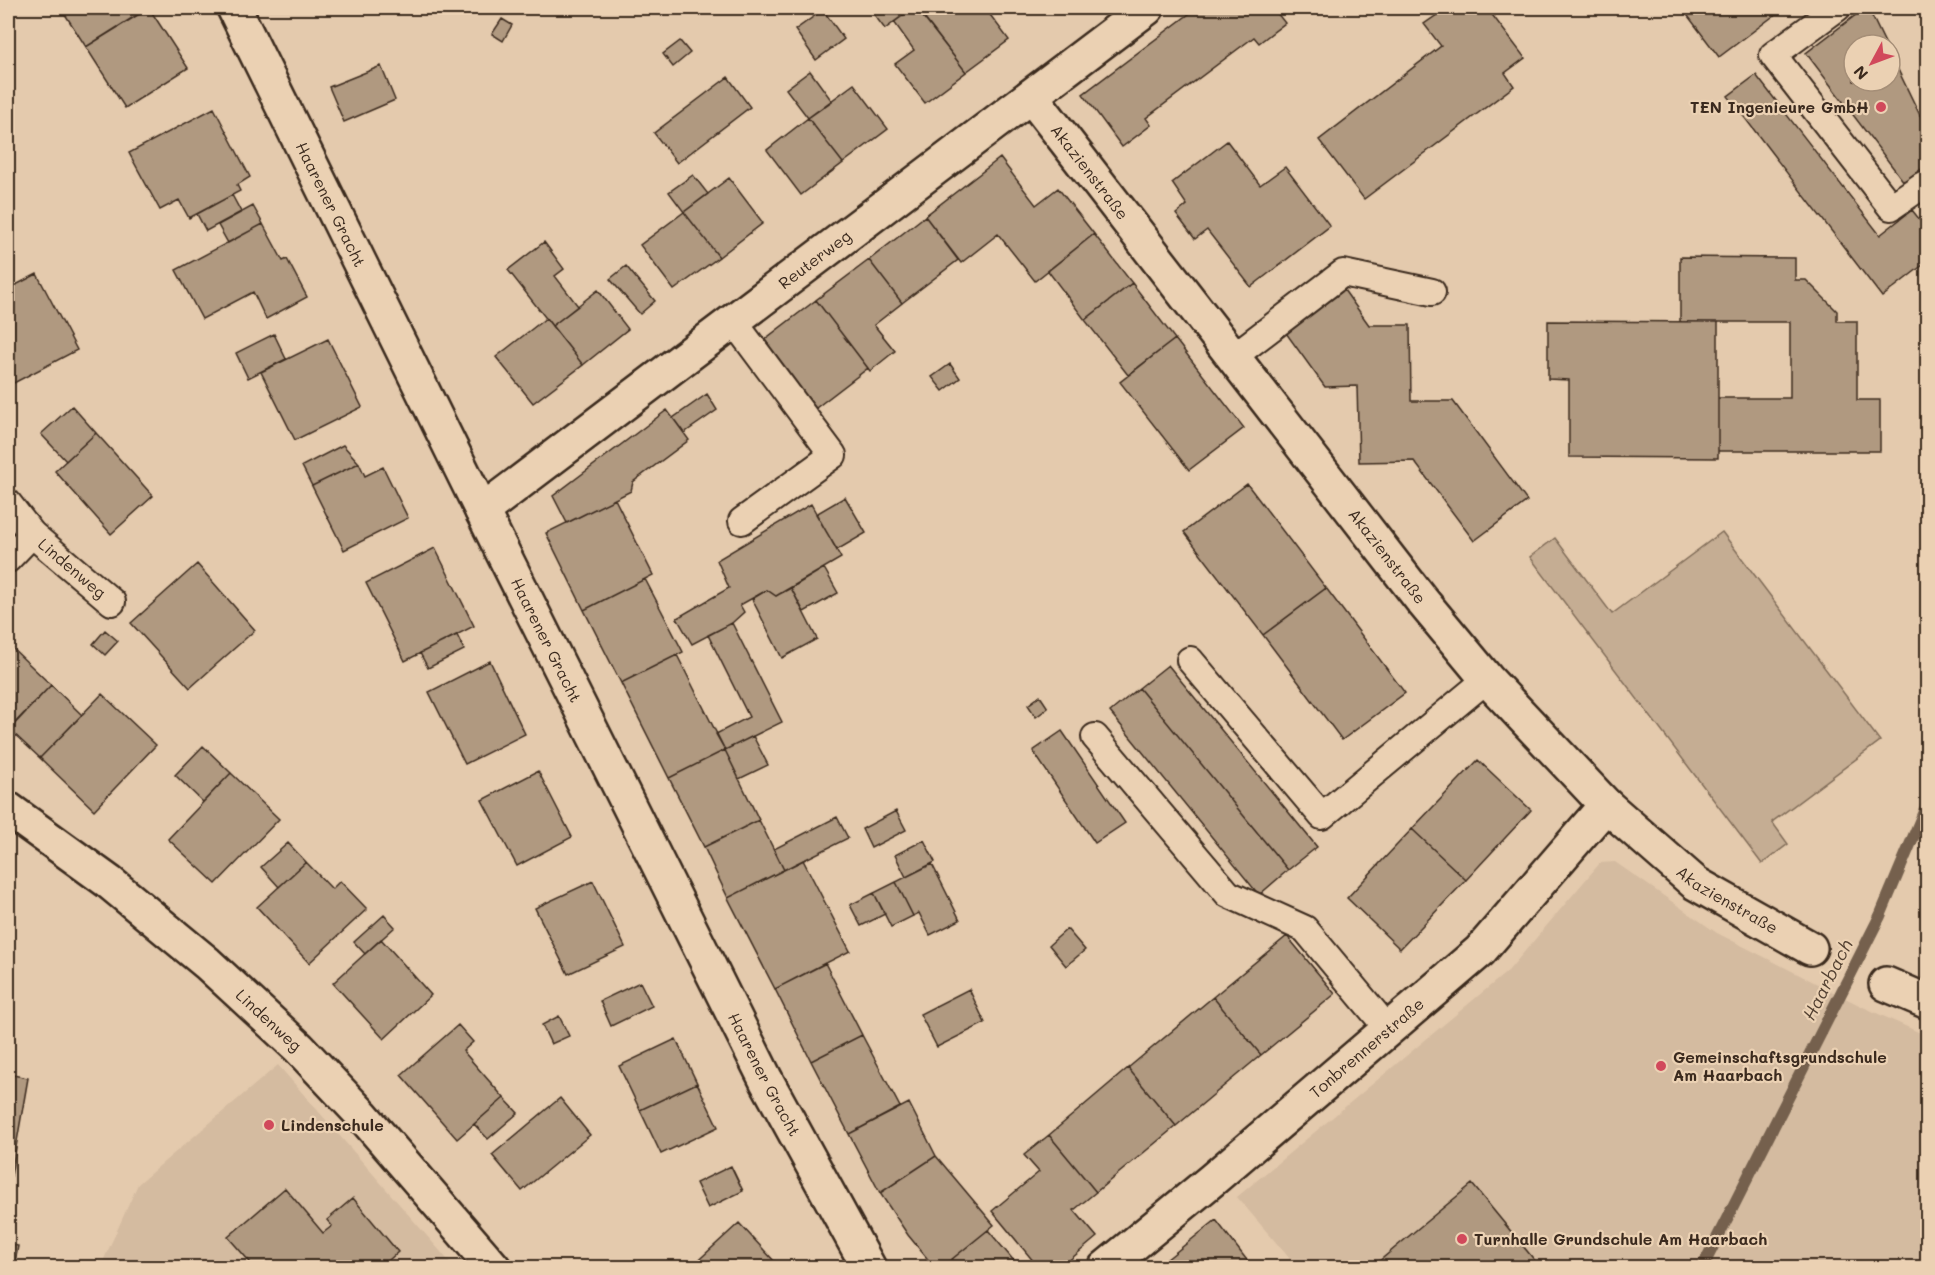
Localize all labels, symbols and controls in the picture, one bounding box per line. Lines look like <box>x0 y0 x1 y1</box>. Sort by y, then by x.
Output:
north arrow <box>1842 33 1902 93</box>
text: N <box>1848 62 1872 85</box>
place label: TEN Ingenieure GmbH <box>1690 96 1869 117</box>
marker: TEN Ingenieure GmbH <box>1874 100 1888 114</box>
street label: Akazienstraße <box>1047 120 1134 223</box>
street label: Haarener Gracht <box>292 138 371 270</box>
street label: Reuterweg <box>774 225 855 293</box>
street label: Akazienstraße <box>1344 504 1431 608</box>
street label: Lindenweg <box>34 533 111 603</box>
street label: Haarener Gracht <box>507 574 587 706</box>
street label: Akazienstraße <box>1672 861 1782 938</box>
water label: Haarbach <box>1797 935 1858 1024</box>
street label: Lindenweg <box>232 984 307 1056</box>
street label: Tonbrennerstraße <box>1305 993 1428 1102</box>
street label: Haarener Gracht <box>724 1009 806 1140</box>
place label: Gemeinschaftsgrundschule Am Haarbach <box>1673 1046 1887 1085</box>
marker: Gemeinschaftsgrundschule Am Haarbach <box>1654 1059 1668 1073</box>
place label: Lindenschule <box>281 1114 384 1135</box>
marker: Lindenschule <box>262 1118 276 1132</box>
place label: Turnhalle Grundschule Am Haarbach <box>1474 1228 1767 1249</box>
marker: Turnhalle Grundschule Am Haarbach <box>1455 1232 1469 1246</box>

